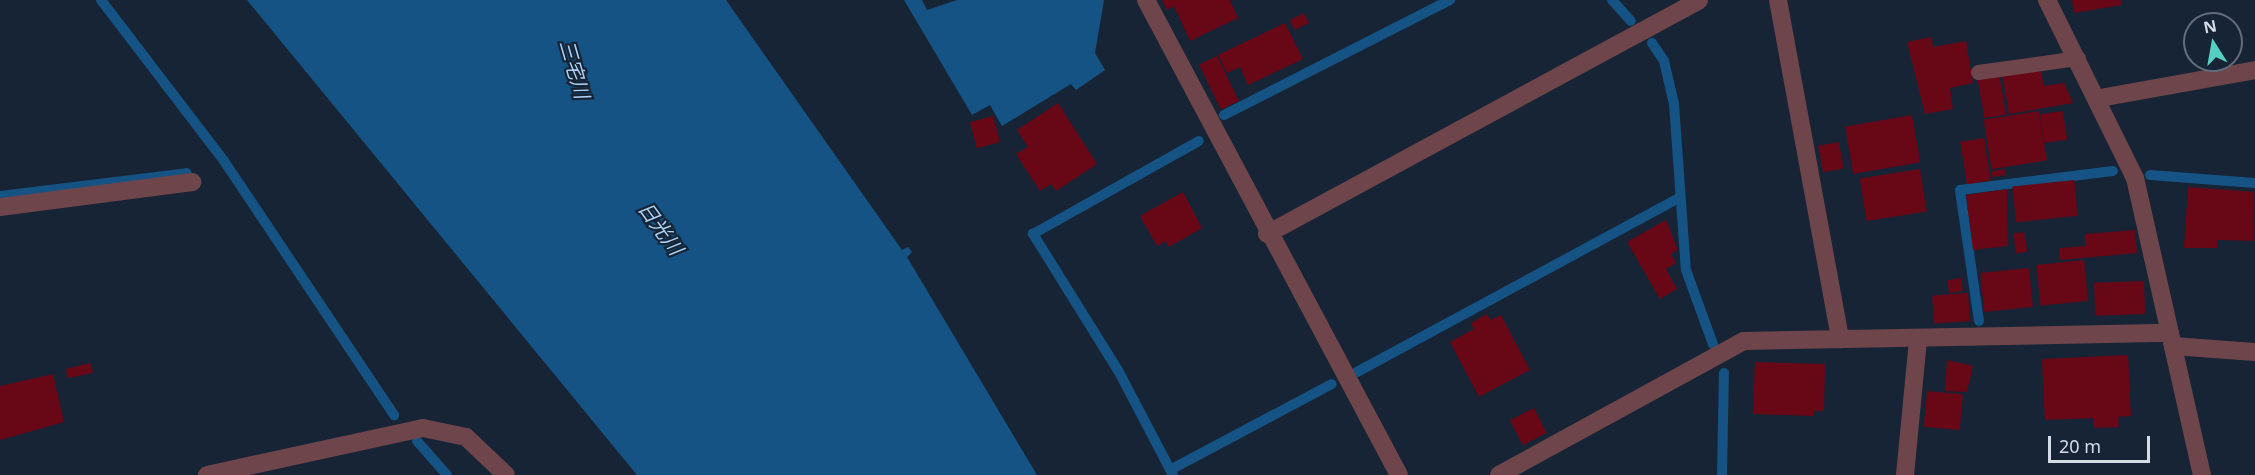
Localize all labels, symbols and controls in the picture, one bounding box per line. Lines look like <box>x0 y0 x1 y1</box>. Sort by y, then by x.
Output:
north arrow <box>2183 12 2243 72</box>
text: N <box>2201 14 2218 38</box>
water label: 三宅川 <box>555 37 595 101</box>
water label: 日光川 <box>634 197 688 259</box>
scale bar <box>2051 424 2153 462</box>
text: 20 m <box>2059 434 2101 458</box>

